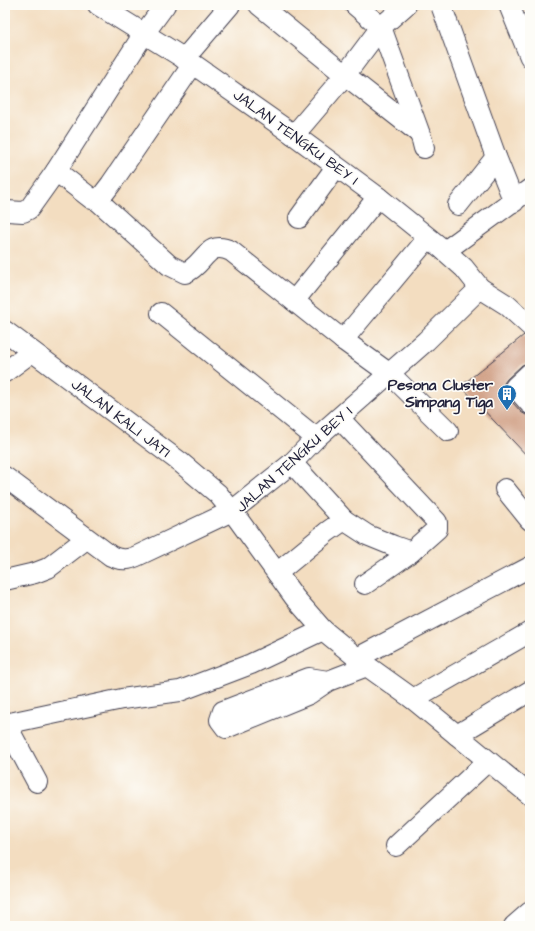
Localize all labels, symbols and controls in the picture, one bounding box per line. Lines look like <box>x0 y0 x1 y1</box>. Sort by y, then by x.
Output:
street label: JALAN TENGKU BEY I <box>229 85 363 190</box>
street label: JALAN KALI JATI <box>67 374 175 463</box>
place label: Pesona Cluster Simpang Tiga <box>388 375 494 415</box>
building icon: Pesona Cluster Simpang Tiga <box>496 383 518 411</box>
street label: JALAN TENGKU BEY I <box>231 401 357 517</box>

